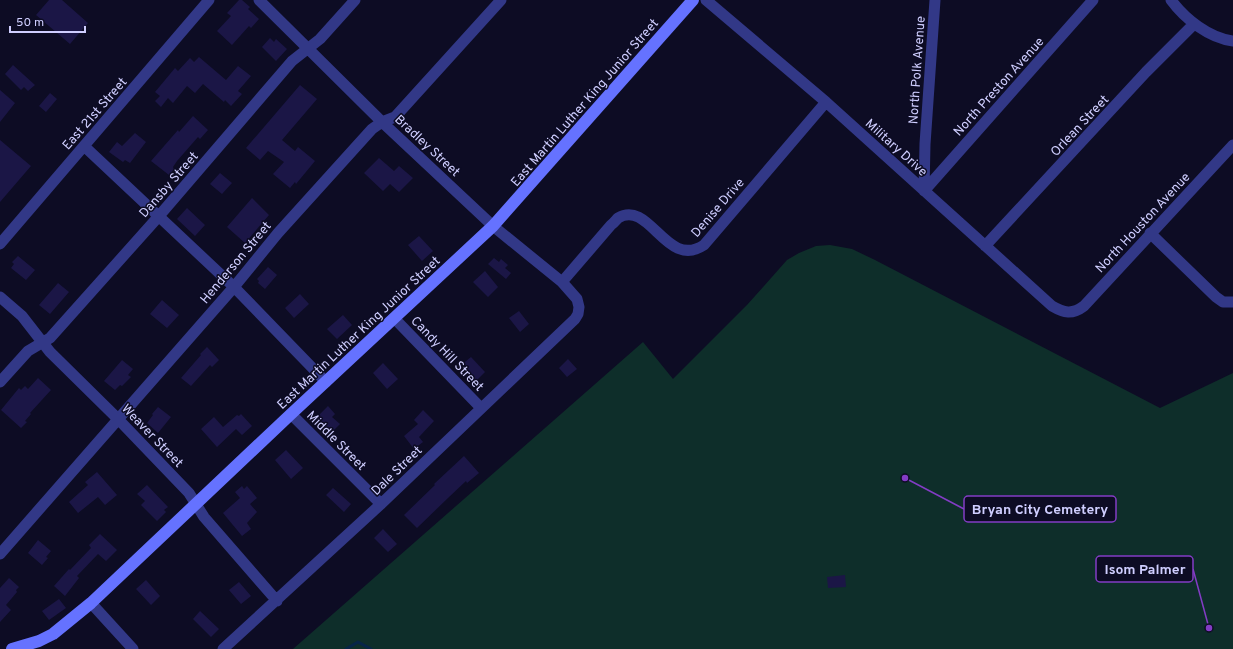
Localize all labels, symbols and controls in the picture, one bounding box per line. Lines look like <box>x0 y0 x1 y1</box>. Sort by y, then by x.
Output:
scale bar <box>10 8 85 34</box>
text: 50 m <box>16 15 44 31</box>
street label: North Polk Avenue <box>906 15 930 125</box>
street label: East Martin Luther King Junior Street <box>508 16 663 190</box>
street label: North Preston Avenue <box>951 35 1048 140</box>
street label: East 21st Street <box>60 75 131 154</box>
street label: Orlean Street <box>1048 92 1113 160</box>
street label: Bradley Street <box>391 112 463 181</box>
street label: Military Drive <box>861 116 930 181</box>
street label: Dansby Street <box>137 149 203 222</box>
street label: North Houston Avenue <box>1093 170 1194 277</box>
street label: Denise Drive <box>688 175 749 241</box>
street label: Henderson Street <box>197 219 276 308</box>
street label: East Martin Luther King Junior Street <box>275 254 444 413</box>
street label: Candy Hill Street <box>407 314 486 395</box>
street label: Weaver Street <box>117 401 186 472</box>
street label: Middle Street <box>302 408 369 475</box>
street label: Dale Street <box>369 443 426 500</box>
callout: Bryan City Cemetery <box>964 496 1116 522</box>
text: Bryan City Cemetery <box>972 502 1108 519</box>
callout: Isom Palmer <box>1096 556 1193 582</box>
text: Isom Palmer <box>1105 562 1186 579</box>

